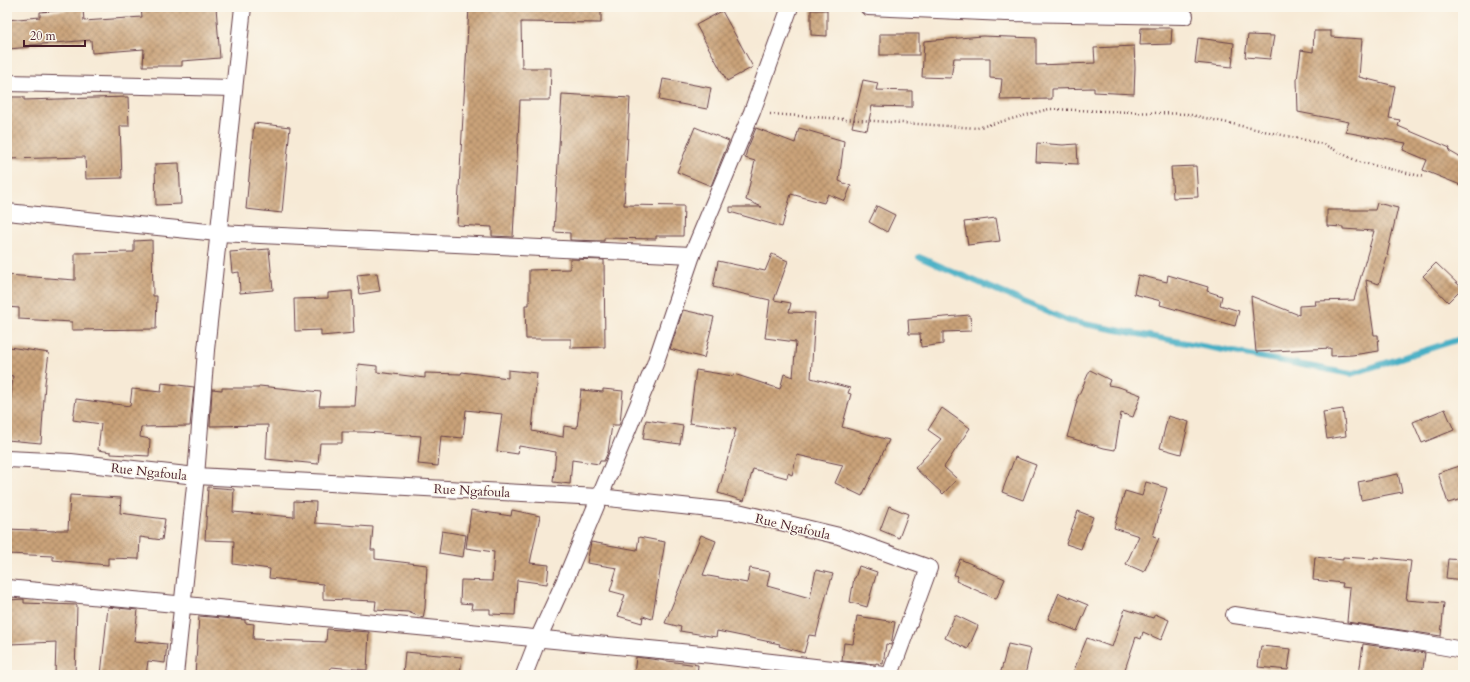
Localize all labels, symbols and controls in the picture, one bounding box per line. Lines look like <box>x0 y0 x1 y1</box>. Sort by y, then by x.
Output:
scale bar <box>24 22 85 48</box>
text: 20 m <box>30 28 57 44</box>
street label: Rue Ngafoula <box>110 459 188 485</box>
street label: Rue Ngafoula <box>433 480 511 502</box>
street label: Rue Ngafoula <box>753 510 832 544</box>

